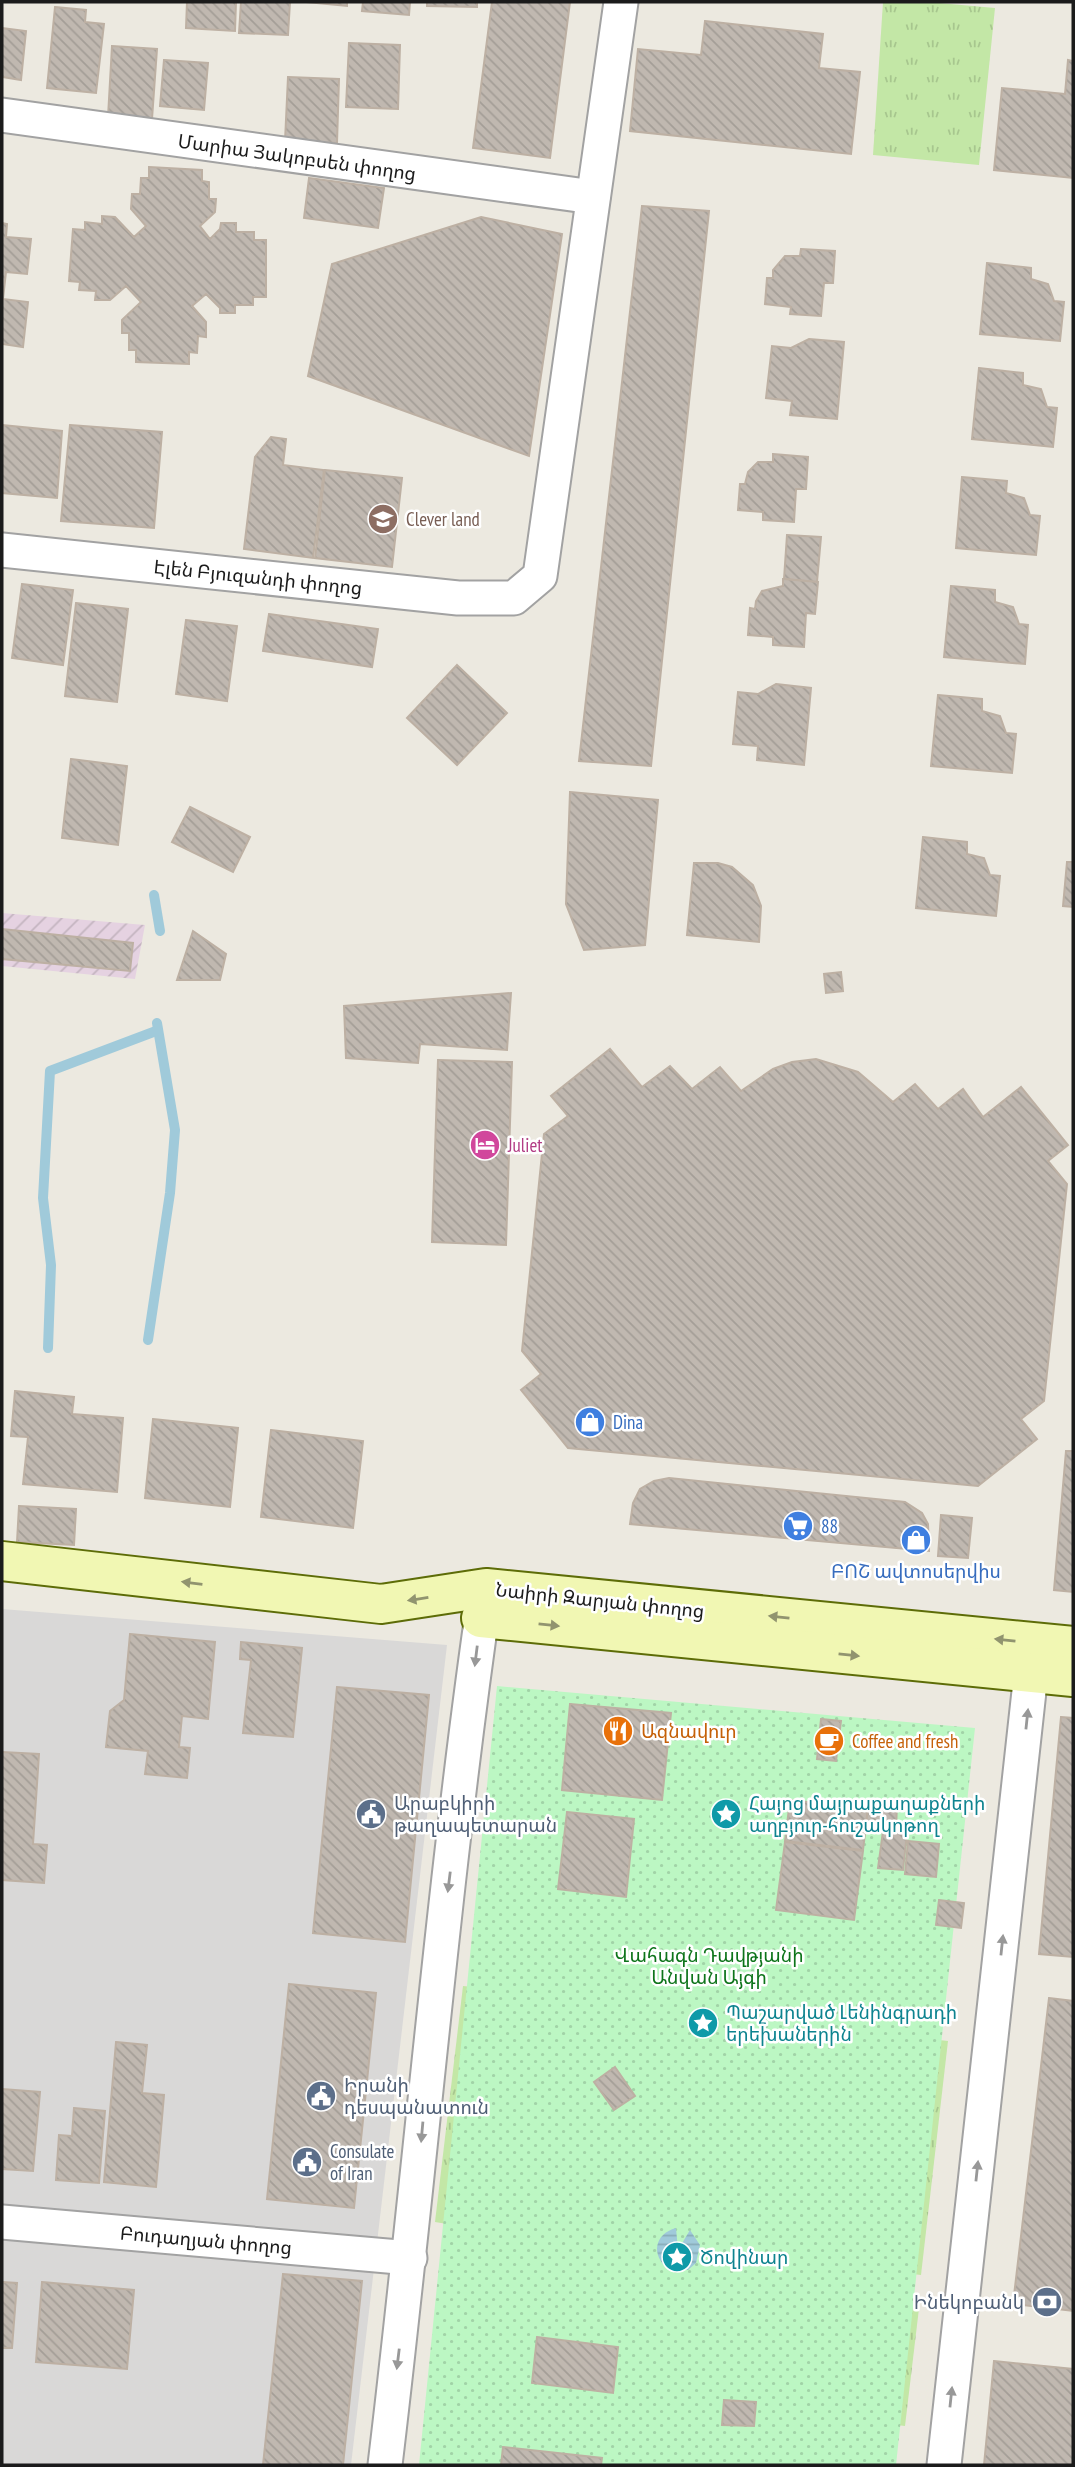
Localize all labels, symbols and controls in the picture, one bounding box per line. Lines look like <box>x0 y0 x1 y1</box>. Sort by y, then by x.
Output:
street label: Մարիա Յակոբսեն փողոց <box>176 128 418 186</box>
school or university icon: Clever land <box>366 502 400 536</box>
place label: Clever land <box>406 507 480 531</box>
street label: Էլեն Բյուզանդի փողոց <box>152 554 364 600</box>
hotel icon: Juliet <box>468 1128 502 1162</box>
place label: Juliet <box>507 1133 543 1157</box>
shop icon: Dina <box>573 1405 607 1439</box>
place label: Dina <box>613 1410 643 1434</box>
supermarket icon: 88 <box>781 1509 815 1543</box>
place label: 88 <box>821 1514 838 1538</box>
shop icon: ԲՈՇ ավտոսերվիս <box>899 1523 933 1557</box>
place label: ԲՈՇ ավտոսերվիս <box>831 1559 1001 1583</box>
one-way arrow <box>181 1577 203 1588</box>
street label: Նաիրի Զարյան փողոց <box>495 1577 705 1623</box>
one-way arrow <box>407 1593 429 1604</box>
one-way arrow <box>768 1612 790 1623</box>
one-way arrow <box>539 1620 561 1631</box>
one-way arrow <box>994 1634 1016 1645</box>
one-way arrow <box>471 1645 482 1667</box>
one-way arrow <box>838 1650 860 1661</box>
one-way arrow <box>1022 1708 1033 1730</box>
restaurant icon: Ազնավուր <box>601 1714 635 1748</box>
place label: Ազնավուր <box>641 1719 736 1743</box>
cafe icon: Coffee and fresh <box>812 1724 846 1758</box>
place label: Coffee and fresh <box>852 1729 958 1753</box>
place label: Արաբկիրի թաղապետարան <box>394 1791 557 1837</box>
place label: Հայոց մայրաքաղաքների աղբյուր-հուշակոթող <box>749 1791 985 1837</box>
public building icon: Արաբկիրի թաղապետարան <box>354 1797 388 1831</box>
place icon: Հայոց մայրաքաղաքների աղբյուր-հուշակոթող <box>709 1797 743 1831</box>
one-way arrow <box>443 1871 454 1893</box>
one-way arrow <box>997 1934 1008 1956</box>
park label: Վահագն Դավթյանի Անվան Այգի <box>615 1943 803 1989</box>
place label: Պաշարված Լենինգրադի երեխաներին <box>726 2000 957 2046</box>
place icon: Պաշարված Լենինգրադի երեխաներին <box>686 2006 720 2040</box>
place label: Իրանի դեսպանատուն <box>344 2073 489 2119</box>
public building icon: Իրանի դեսպանատուն <box>304 2079 338 2113</box>
one-way arrow <box>416 2122 427 2144</box>
place label: Consulate of Iran <box>330 2139 394 2185</box>
public building icon: Consulate of Iran <box>290 2145 324 2179</box>
one-way arrow <box>971 2160 982 2182</box>
street label: Բուդաղյան փողոց <box>119 2221 293 2259</box>
place icon: Ծովինար <box>660 2240 694 2274</box>
place label: Ծովինար <box>700 2245 788 2269</box>
bank icon: Ինեկոբանկ <box>1030 2285 1064 2319</box>
place label: Ինեկոբանկ <box>914 2290 1024 2314</box>
one-way arrow <box>392 2348 403 2370</box>
one-way arrow <box>946 2386 957 2408</box>

